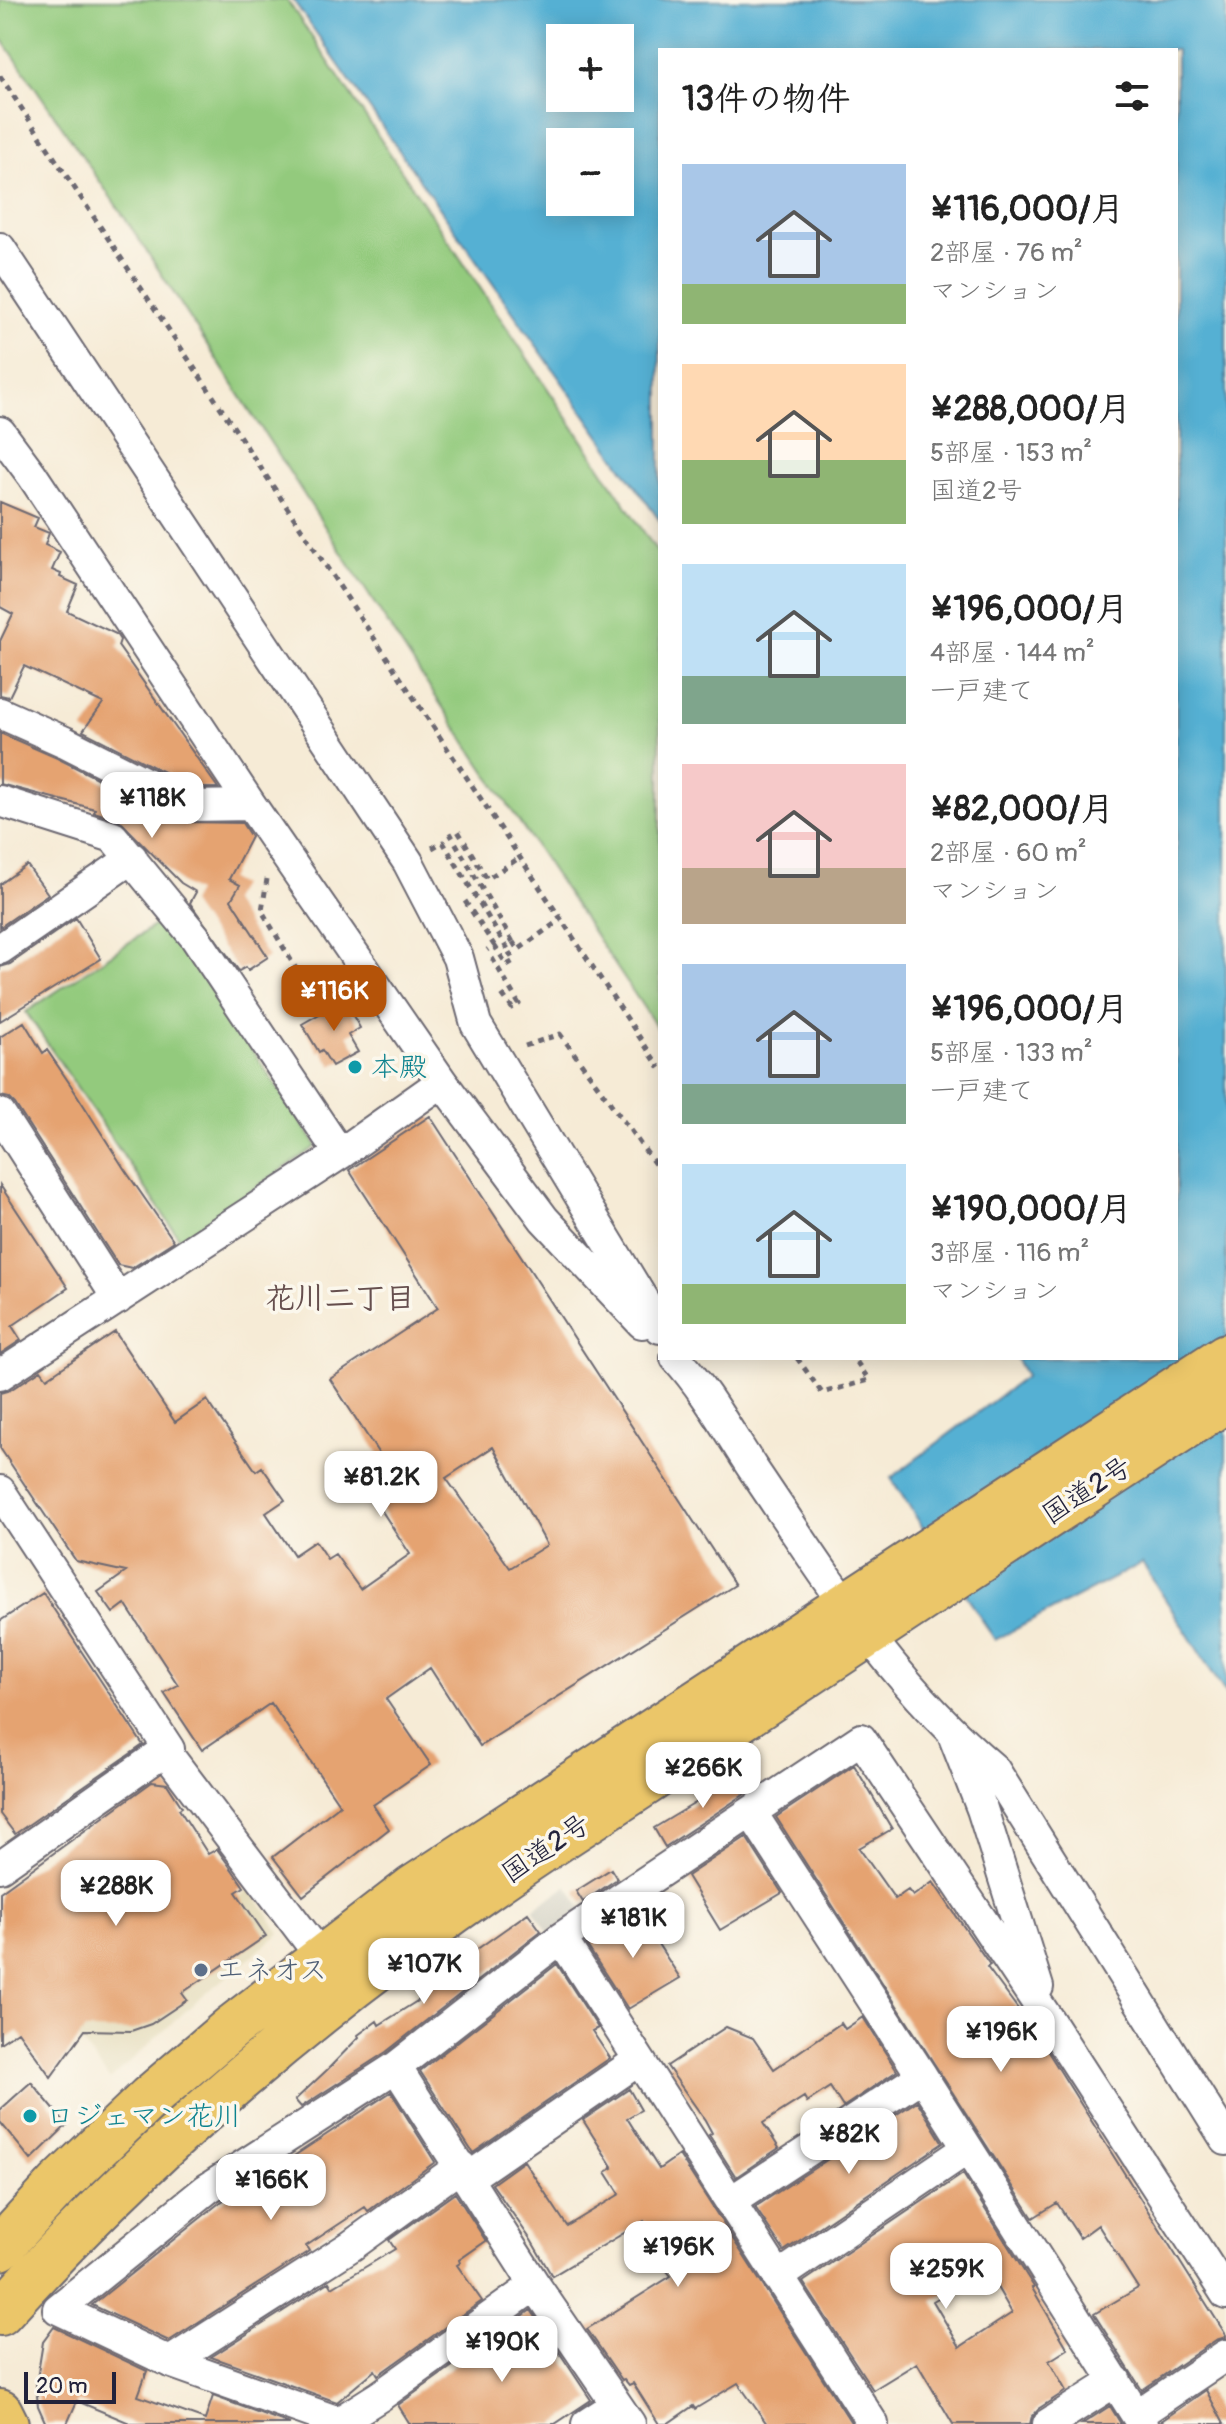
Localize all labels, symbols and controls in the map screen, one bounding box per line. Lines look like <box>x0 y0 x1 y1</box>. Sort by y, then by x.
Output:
map controls <box>546 24 634 216</box>
button: + <box>546 24 634 112</box>
icon: filters <box>1110 74 1154 118</box>
text: 13件の物件 <box>682 78 850 121</box>
button: − <box>546 128 634 216</box>
text: ¥116,000/月 <box>930 188 1124 231</box>
icon: home <box>746 196 842 292</box>
text: 2部屋 · 76 m² <box>930 237 1083 269</box>
text: マンション <box>930 275 1059 307</box>
text: ¥288,000/月 <box>930 388 1131 431</box>
icon: home <box>746 396 842 492</box>
text: 5部屋 · 153 m² <box>930 437 1092 469</box>
text: 国道2号 <box>930 475 1023 507</box>
text: ¥196,000/月 <box>930 588 1129 631</box>
icon: home <box>746 596 842 692</box>
text: 4部屋 · 144 m² <box>930 637 1095 669</box>
text: 一戸建て <box>930 675 1034 707</box>
pin: ¥118K <box>96 772 208 840</box>
text: ¥118K <box>118 782 186 814</box>
text: ¥82,000/月 <box>930 788 1114 831</box>
icon: home <box>746 796 842 892</box>
text: 2部屋 · 60 m² <box>930 837 1087 869</box>
text: マンション <box>930 875 1059 907</box>
pin: ¥116K <box>278 965 390 1033</box>
text: ¥116K <box>299 975 369 1007</box>
text: ¥196,000/月 <box>930 988 1129 1031</box>
icon: home <box>746 996 842 1092</box>
text: 5部屋 · 133 m² <box>930 1037 1093 1069</box>
place label: 本殿 <box>371 1050 427 1085</box>
marker: 本殿 <box>346 1058 364 1076</box>
text: 一戸建て <box>930 1075 1034 1107</box>
text: ¥190,000/月 <box>930 1188 1132 1231</box>
icon: home <box>746 1196 842 1292</box>
text: 3部屋 · 116 m² <box>930 1237 1089 1269</box>
text: マンション <box>930 1275 1059 1307</box>
district label: 花川二丁目 <box>265 1280 415 1317</box>
street label: 国道2号 <box>1036 1449 1138 1533</box>
pin: ¥81.2K <box>316 1451 446 1519</box>
text: ¥81.2K <box>342 1461 420 1493</box>
pin: ¥266K <box>647 1742 759 1810</box>
text: ¥266K <box>664 1752 742 1784</box>
street label: 国道2号 <box>495 1807 597 1891</box>
pin: ¥288K <box>60 1860 172 1928</box>
text: ¥288K <box>79 1870 153 1902</box>
pin: ¥181K <box>577 1892 689 1960</box>
text: ¥181K <box>599 1902 667 1934</box>
pin: ¥107K <box>368 1938 480 2006</box>
text: ¥107K <box>386 1948 462 1980</box>
place label: エネオス <box>217 1953 327 1988</box>
marker: エネオス <box>192 1961 210 1979</box>
pin: ¥196K <box>945 2006 1057 2074</box>
text: ¥196K <box>965 2016 1037 2048</box>
place label: ロジェマン花川 <box>46 2099 242 2134</box>
marker: ロジェマン花川 <box>21 2107 39 2125</box>
pin: ¥82K <box>802 2108 896 2176</box>
text: ¥82K <box>818 2118 880 2150</box>
pin: ¥166K <box>215 2154 327 2222</box>
text: ¥166K <box>234 2164 308 2196</box>
pin: ¥196K <box>622 2221 734 2289</box>
text: ¥196K <box>642 2231 714 2263</box>
pin: ¥259K <box>890 2243 1002 2311</box>
text: ¥259K <box>908 2253 984 2285</box>
pin: ¥190K <box>446 2316 558 2384</box>
text: ¥190K <box>464 2326 540 2358</box>
scale bar <box>24 2368 116 2404</box>
text: 20 m <box>36 2372 88 2400</box>

